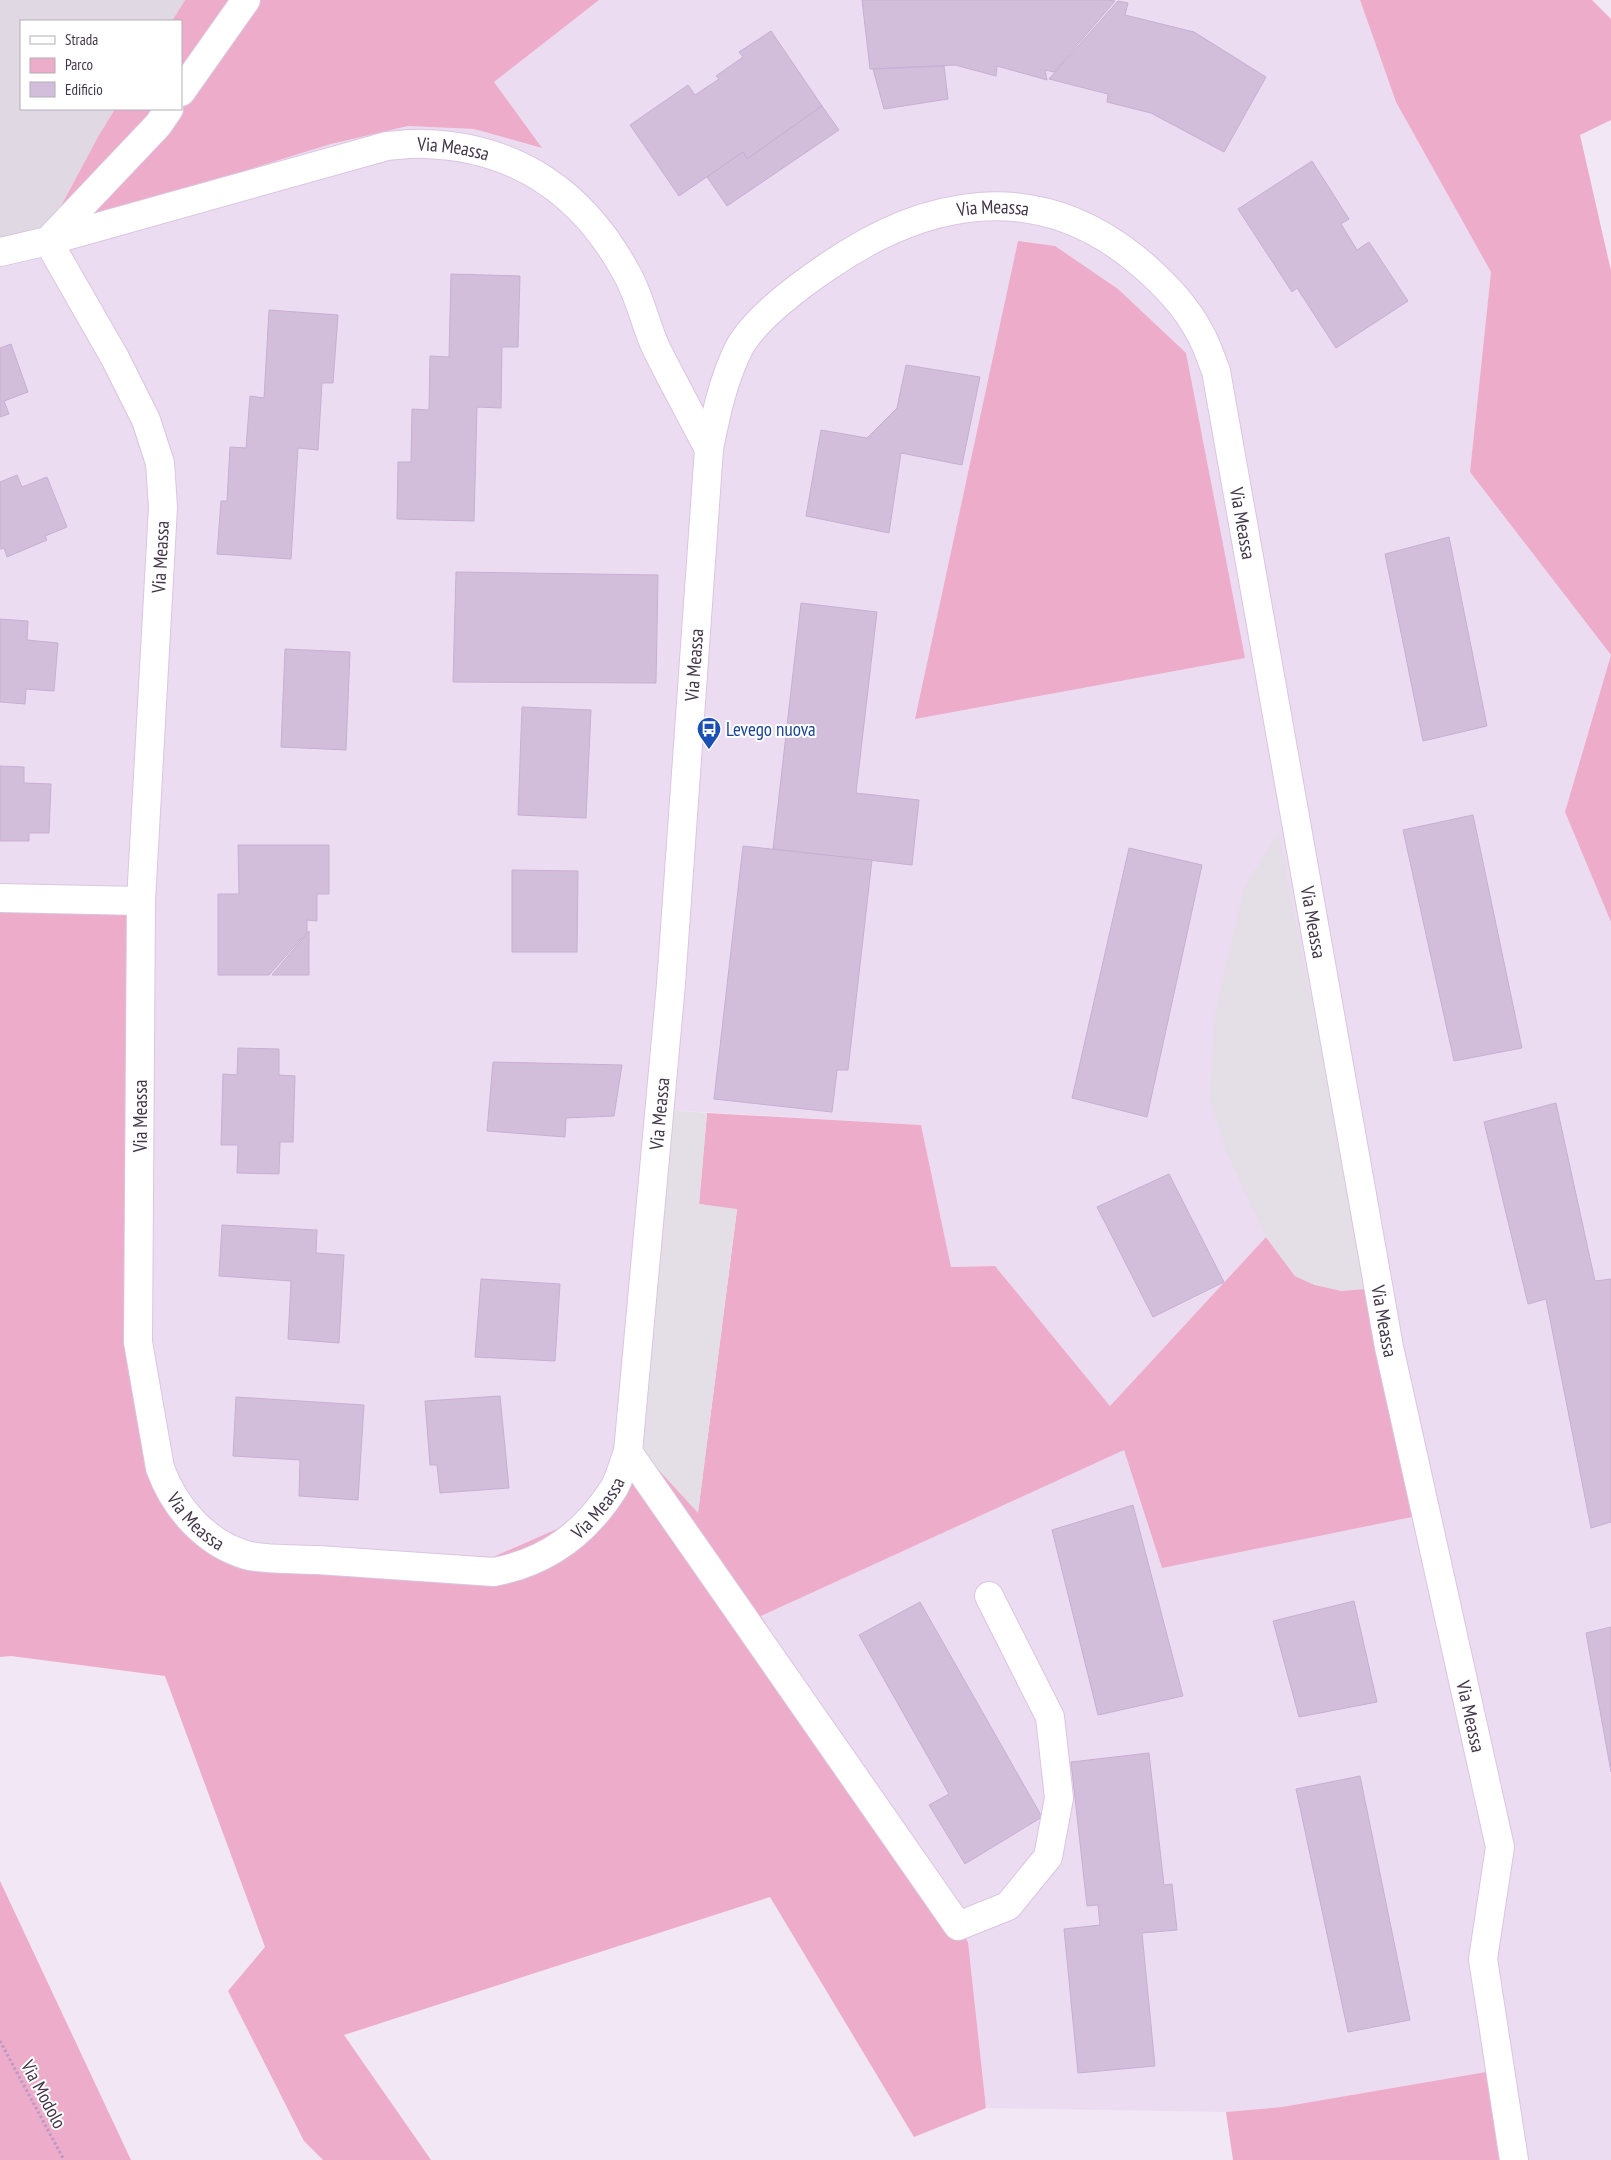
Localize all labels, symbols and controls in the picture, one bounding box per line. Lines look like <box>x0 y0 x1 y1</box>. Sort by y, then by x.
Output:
legend <box>20 20 182 110</box>
text: Strada <box>65 30 98 49</box>
text: Parco <box>65 55 93 74</box>
text: Edificio <box>65 80 103 99</box>
street label: Via Meassa <box>416 132 492 166</box>
street label: Via Meassa <box>954 194 1031 222</box>
street label: Via Meassa <box>1225 485 1261 561</box>
street label: Via Meassa <box>146 520 174 595</box>
street label: Via Meassa <box>679 628 708 703</box>
bus stop icon: Levego nuova <box>696 716 722 750</box>
place label: Levego nuova <box>726 717 816 741</box>
street label: Via Meassa <box>1295 883 1332 960</box>
street label: Via Meassa <box>644 1076 674 1152</box>
street label: Via Meassa <box>128 1080 152 1153</box>
street label: Via Meassa <box>1366 1282 1403 1359</box>
street label: Via Meassa <box>565 1473 630 1545</box>
street label: Via Meassa <box>161 1487 229 1555</box>
street label: Via Meassa <box>1451 1678 1491 1755</box>
street label: Via Modolo <box>16 2055 72 2132</box>

